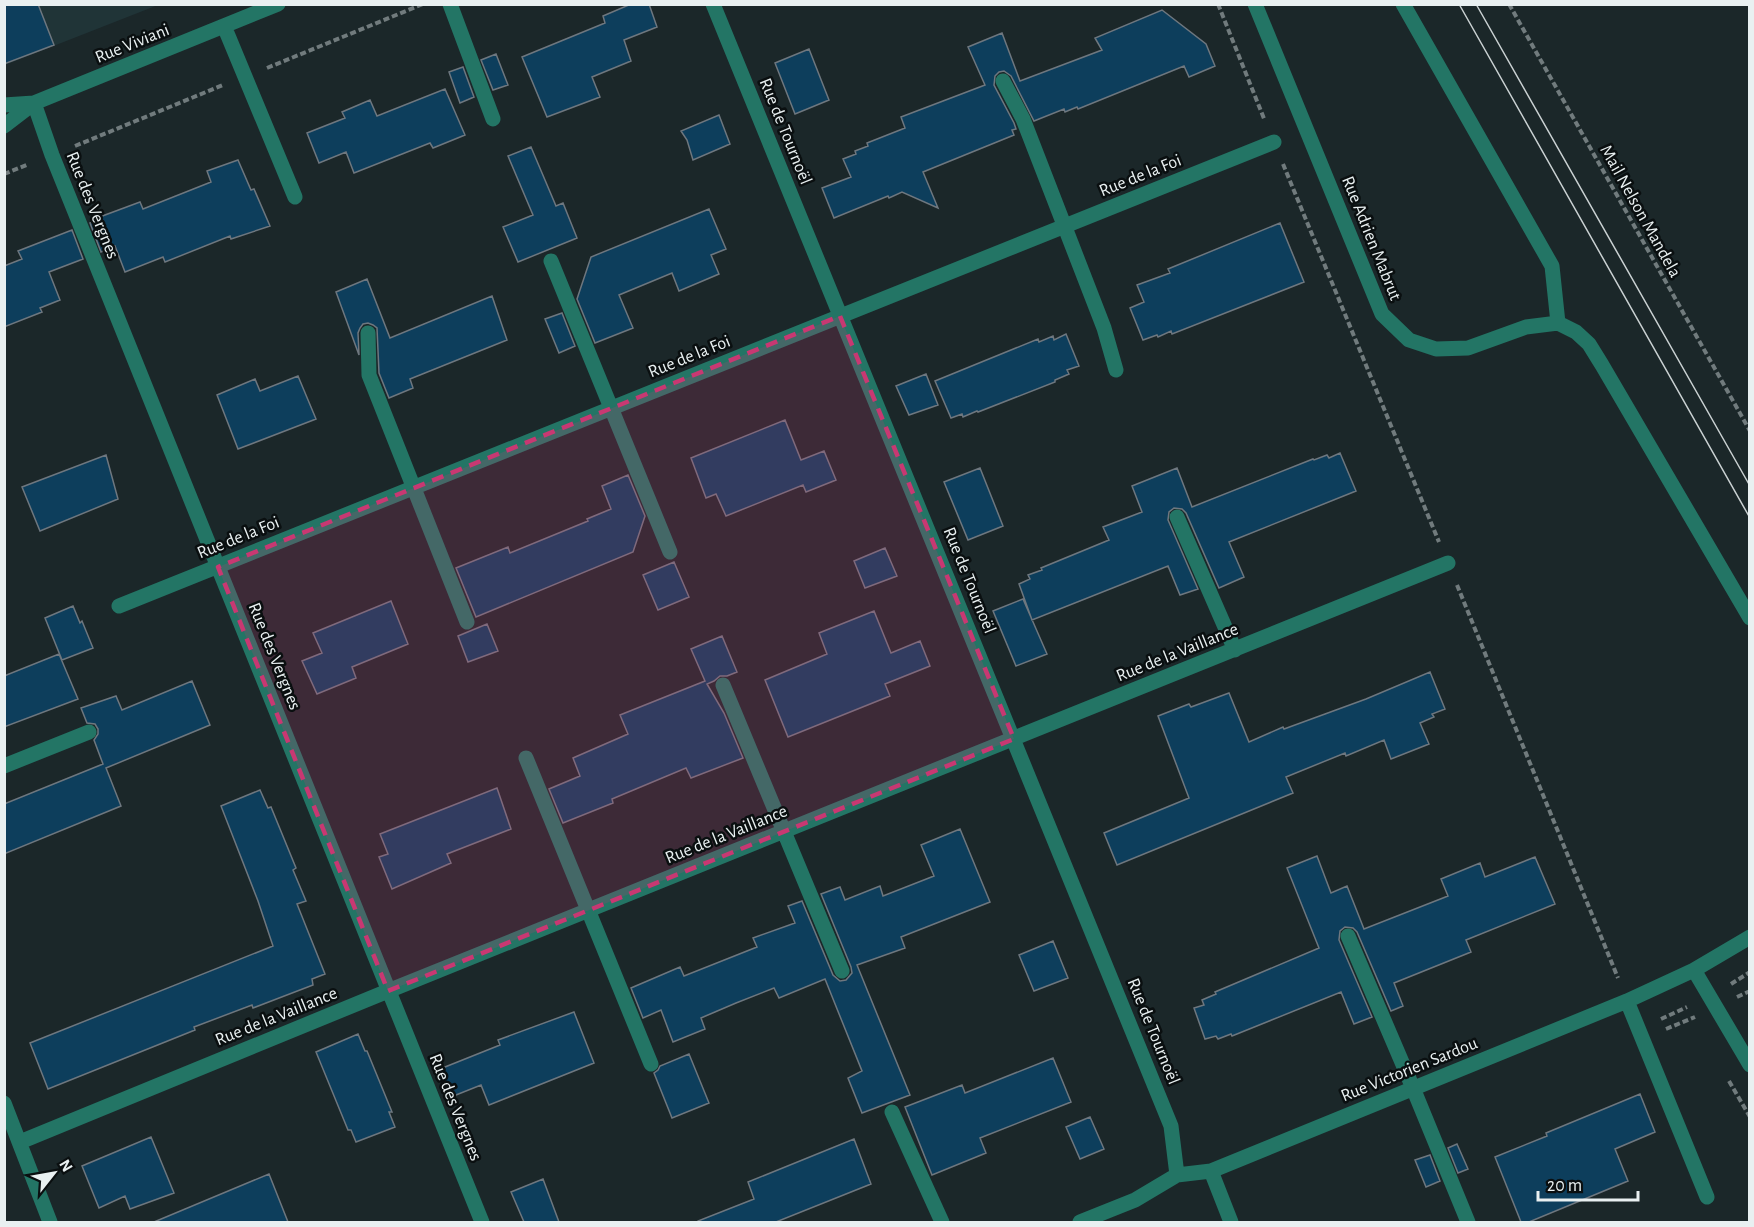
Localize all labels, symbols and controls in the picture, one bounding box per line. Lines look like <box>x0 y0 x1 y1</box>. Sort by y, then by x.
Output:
street label: Rue Viviani <box>93 21 172 67</box>
street label: Rue de Tournoël <box>756 76 815 187</box>
street label: Mail Nelson Mandela <box>1596 142 1684 281</box>
street label: Rue des Vergnes <box>62 149 122 262</box>
street label: Rue de la Foi <box>1097 151 1184 201</box>
street label: Rue Adrien Mabrut <box>1338 174 1404 303</box>
street label: Rue de la Foi <box>646 332 733 382</box>
street label: Rue de la Foi <box>195 513 282 563</box>
street label: Rue de Tournoël <box>940 525 999 636</box>
street label: Rue des Vergnes <box>244 600 304 713</box>
street label: Rue de la Vaillance <box>1114 620 1241 686</box>
street label: Rue de la Vaillance <box>663 802 790 868</box>
street label: Rue de Tournoël <box>1124 976 1183 1087</box>
street label: Rue de la Vaillance <box>213 984 340 1050</box>
street label: Rue Victorien Sardou <box>1338 1034 1480 1106</box>
street label: Rue des Vergnes <box>425 1051 485 1164</box>
north arrow <box>24 1143 84 1203</box>
text: N <box>56 1157 76 1175</box>
scale bar <box>1538 1164 1638 1202</box>
text: 20 m <box>1547 1177 1582 1195</box>

